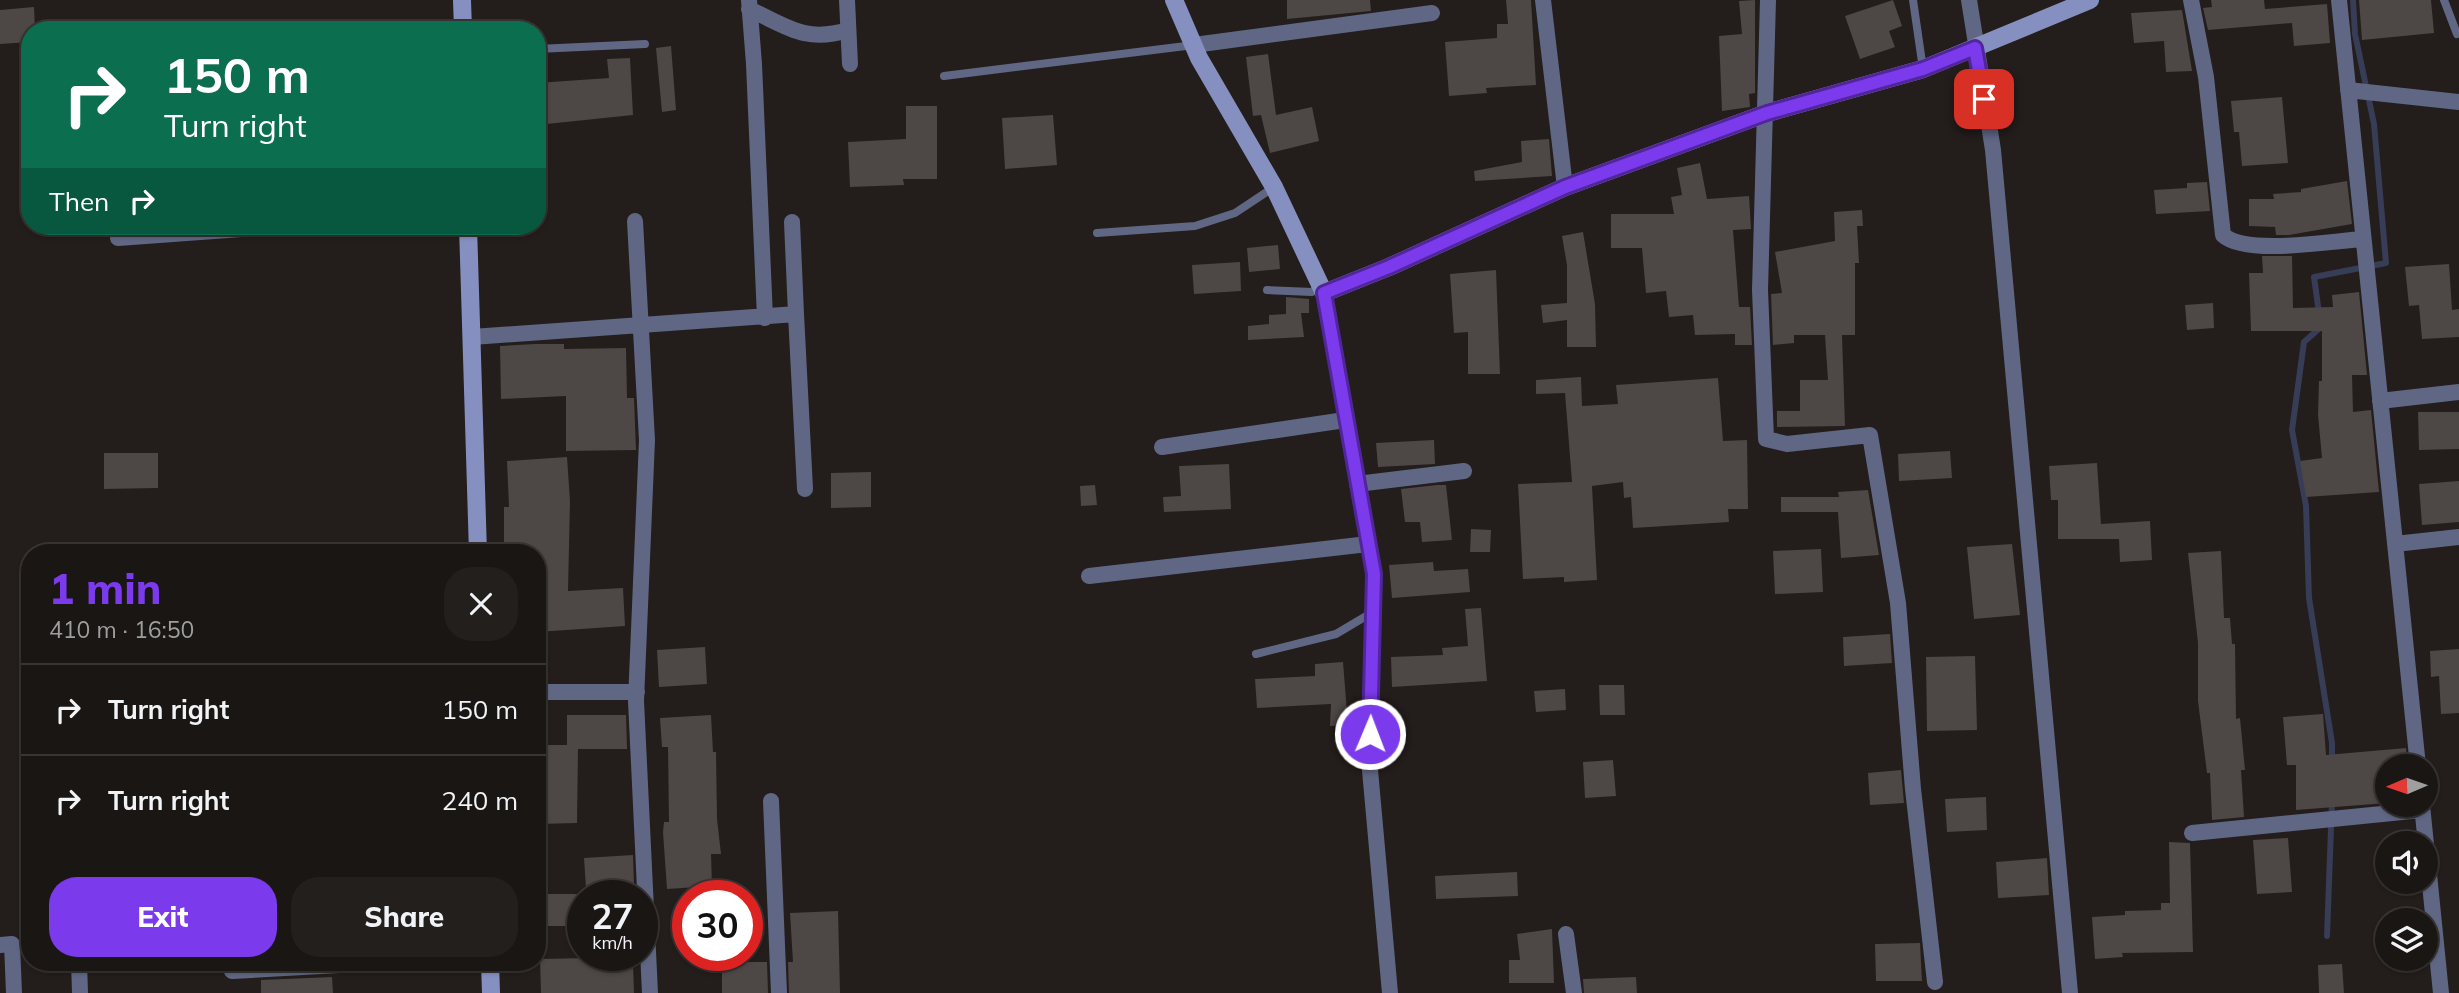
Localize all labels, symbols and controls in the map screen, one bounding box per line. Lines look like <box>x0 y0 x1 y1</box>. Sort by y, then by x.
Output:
text: 150 m <box>164 44 310 105</box>
icon: right <box>49 49 140 140</box>
pin <box>1954 69 2014 129</box>
icon: arrive <box>1965 80 2003 118</box>
text: Turn right <box>164 105 307 145</box>
icon: right <box>123 182 161 220</box>
text: Then <box>49 185 109 218</box>
text: 1 min <box>49 562 162 615</box>
button: close <box>444 567 518 641</box>
text: 410 m · 16:50 <box>49 615 194 644</box>
icon: right <box>49 691 87 729</box>
text: Turn right <box>108 693 229 726</box>
text: 150 m <box>442 693 518 726</box>
position arrow <box>1333 697 1407 771</box>
north arrow <box>2375 754 2438 817</box>
map controls <box>2375 754 2438 971</box>
icon: right <box>49 782 87 820</box>
text: Turn right <box>108 784 229 817</box>
text: 240 m <box>442 784 518 817</box>
button: sound <box>2375 831 2438 894</box>
button: Exit <box>49 877 277 957</box>
button: Share <box>291 877 518 957</box>
speed limit sign: 30 <box>672 880 763 971</box>
text: 27 <box>591 894 634 938</box>
button: layers <box>2375 908 2438 971</box>
text: km/h <box>592 931 633 954</box>

